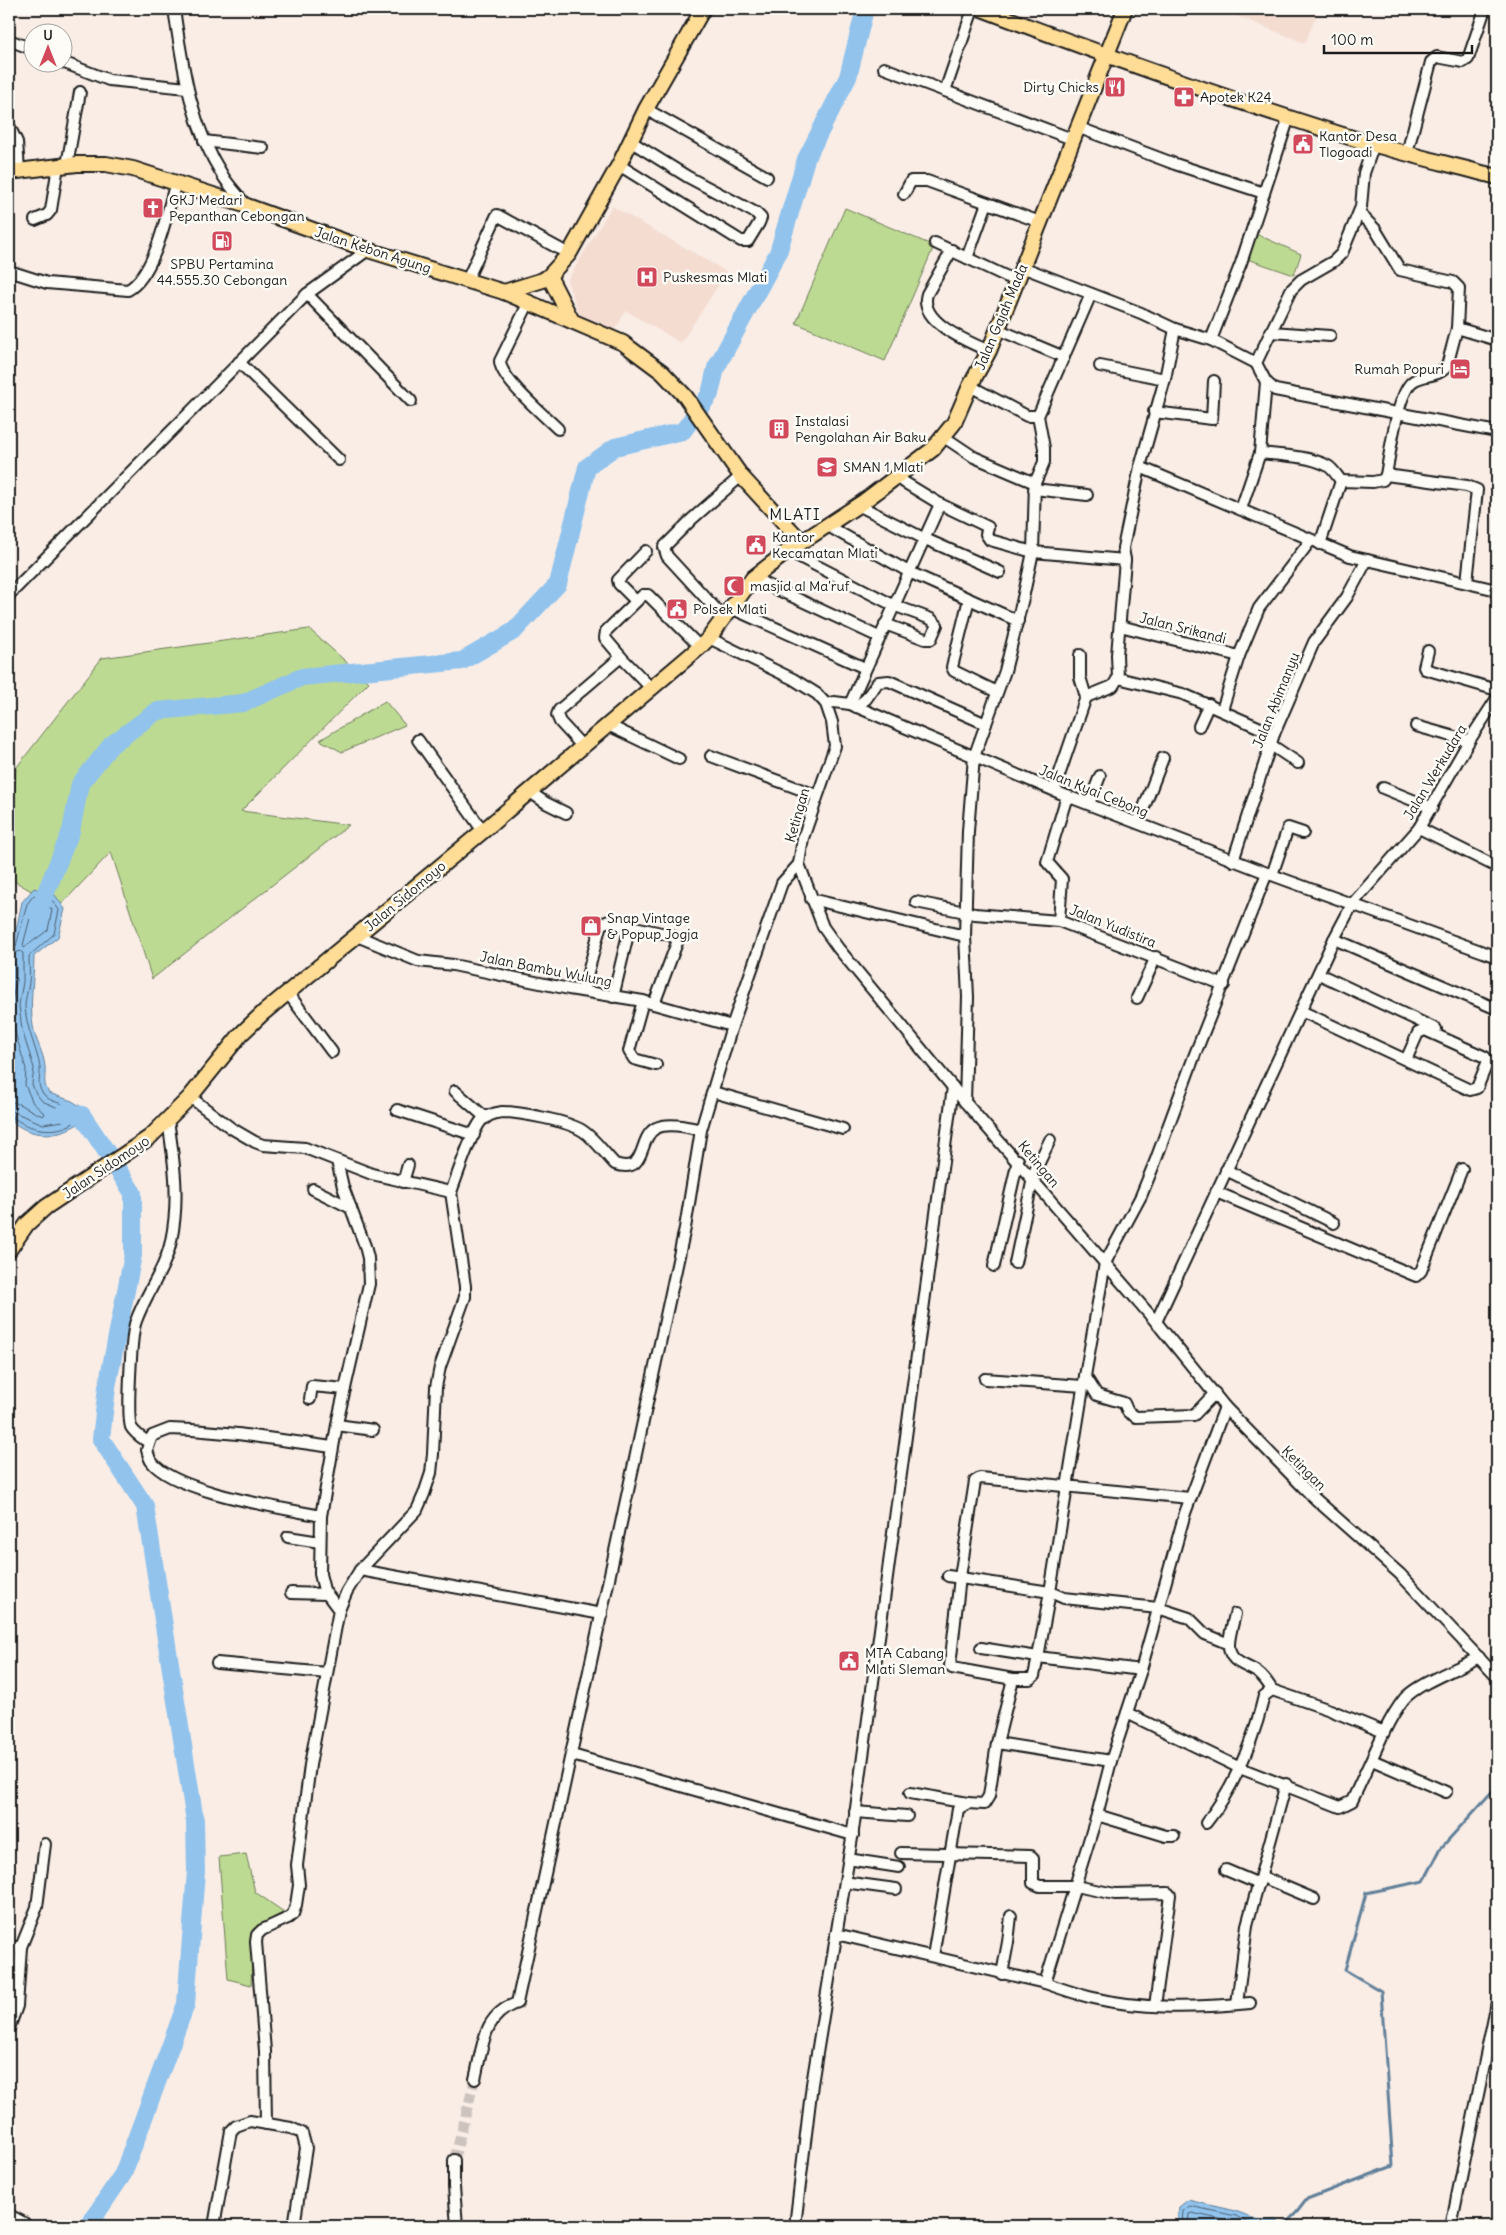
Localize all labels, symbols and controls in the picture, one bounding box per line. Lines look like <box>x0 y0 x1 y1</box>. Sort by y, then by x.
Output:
north arrow <box>22 22 72 72</box>
scale bar <box>1324 22 1471 54</box>
text: U <box>43 26 53 44</box>
text: 100 m <box>1331 30 1373 49</box>
restaurant icon: Dirty Chicks <box>1103 75 1127 99</box>
place label: Dirty Chicks <box>1023 78 1099 96</box>
pharmacy icon: Apotek K24 <box>1172 85 1196 109</box>
place label: Apotek K24 <box>1200 88 1272 106</box>
place label: Kantor Desa Tlogoadi <box>1319 127 1397 161</box>
public building icon: Kantor Desa Tlogoadi <box>1291 132 1315 156</box>
place label: GKJ Medari Pepanthan Cebongan <box>169 191 305 225</box>
church icon: GKJ Medari Pepanthan Cebongan <box>141 196 165 220</box>
street label: Jalan Kebon Agung <box>312 223 434 277</box>
fuel station icon: SPBU Pertamina 44.555.30 Cebongan <box>210 229 234 253</box>
place label: SPBU Pertamina 44.555.30 Cebongan <box>157 255 287 289</box>
street label: Jalan Gajah Mada <box>971 261 1031 373</box>
hospital icon: Puskesmas Mlati <box>635 265 659 289</box>
place label: Puskesmas Mlati <box>663 268 767 286</box>
hotel icon: Rumah Popuri <box>1448 357 1472 381</box>
place label: Rumah Popuri <box>1354 360 1444 378</box>
place label: Instalasi Pengolahan Air Baku <box>795 412 927 446</box>
building icon: Instalasi Pengolahan Air Baku <box>767 417 791 441</box>
school or university icon: SMAN 1 Mlati <box>815 455 839 479</box>
place label: SMAN 1 Mlati <box>843 458 923 476</box>
district label: MLATI <box>769 504 821 524</box>
place label: Kantor Kecamatan Mlati <box>772 528 878 562</box>
public building icon: Kantor Kecamatan Mlati <box>744 533 768 557</box>
mosque icon: masjid al Ma'ruf <box>722 574 746 598</box>
place label: masjid al Ma'ruf <box>750 577 850 595</box>
public building icon: Polsek Mlati <box>665 597 689 621</box>
place label: Polsek Mlati <box>693 600 767 618</box>
street label: Jalan Srikandi <box>1138 609 1228 647</box>
street label: Jalan Abimanyu <box>1249 649 1303 751</box>
street label: Jalan Werkudara <box>1399 721 1471 823</box>
street label: Jalan Kyai Cebong <box>1037 761 1151 821</box>
street label: Ketingan <box>781 786 813 844</box>
street label: Jalan Sidomoyo <box>361 857 449 935</box>
street label: Jalan Yudistira <box>1067 900 1159 952</box>
place label: Snap Vintage & Popup Jogja <box>607 909 698 943</box>
shop icon: Snap Vintage & Popup Jogja <box>579 914 603 938</box>
street label: Jalan Bambu Wulung <box>478 947 614 991</box>
street label: Jalan Sidomoyo <box>59 1131 153 1203</box>
street label: Ketingan <box>1014 1137 1064 1191</box>
street label: Ketingan <box>1278 1442 1330 1494</box>
place label: MTA Cabang Mlati Sleman <box>865 1644 945 1678</box>
public building icon: MTA Cabang Mlati Sleman <box>837 1649 861 1673</box>

